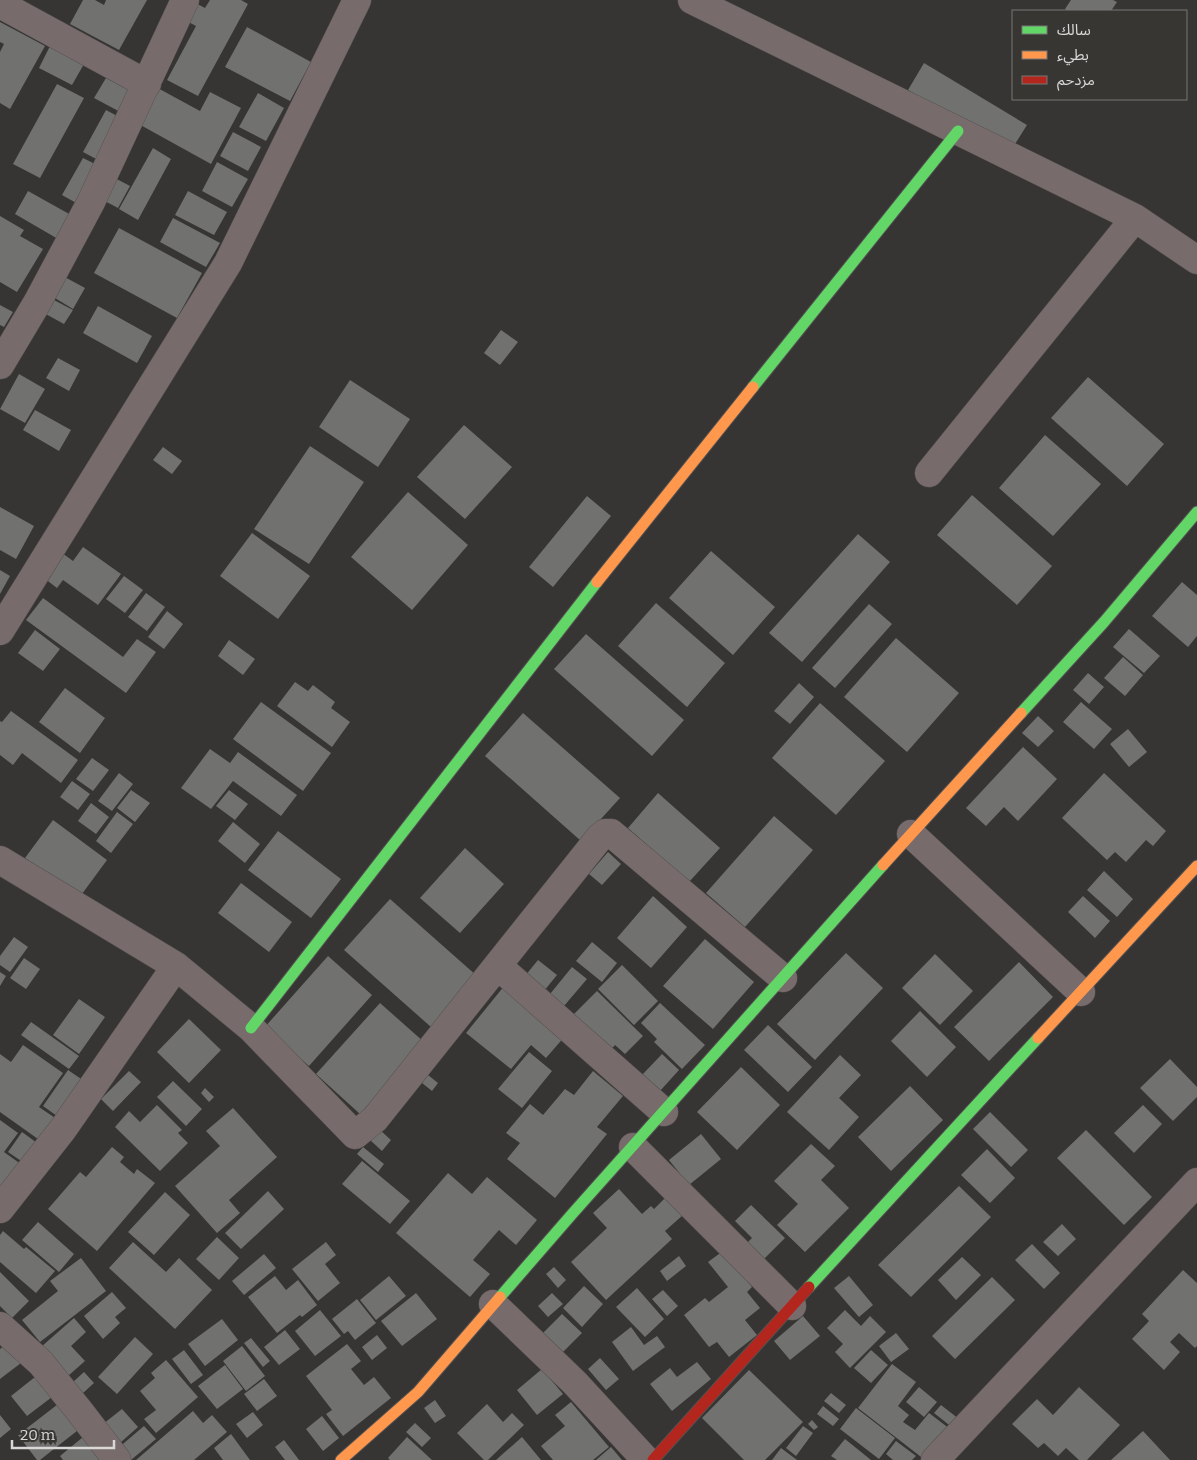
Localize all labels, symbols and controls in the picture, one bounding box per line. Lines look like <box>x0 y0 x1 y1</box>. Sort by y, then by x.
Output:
legend <box>1012 10 1187 100</box>
text: سالك <box>1057 21 1091 39</box>
text: بطيء <box>1057 46 1089 66</box>
text: مزدحم <box>1057 71 1095 91</box>
scale bar <box>12 1418 115 1450</box>
text: 20 m <box>20 1426 56 1444</box>

